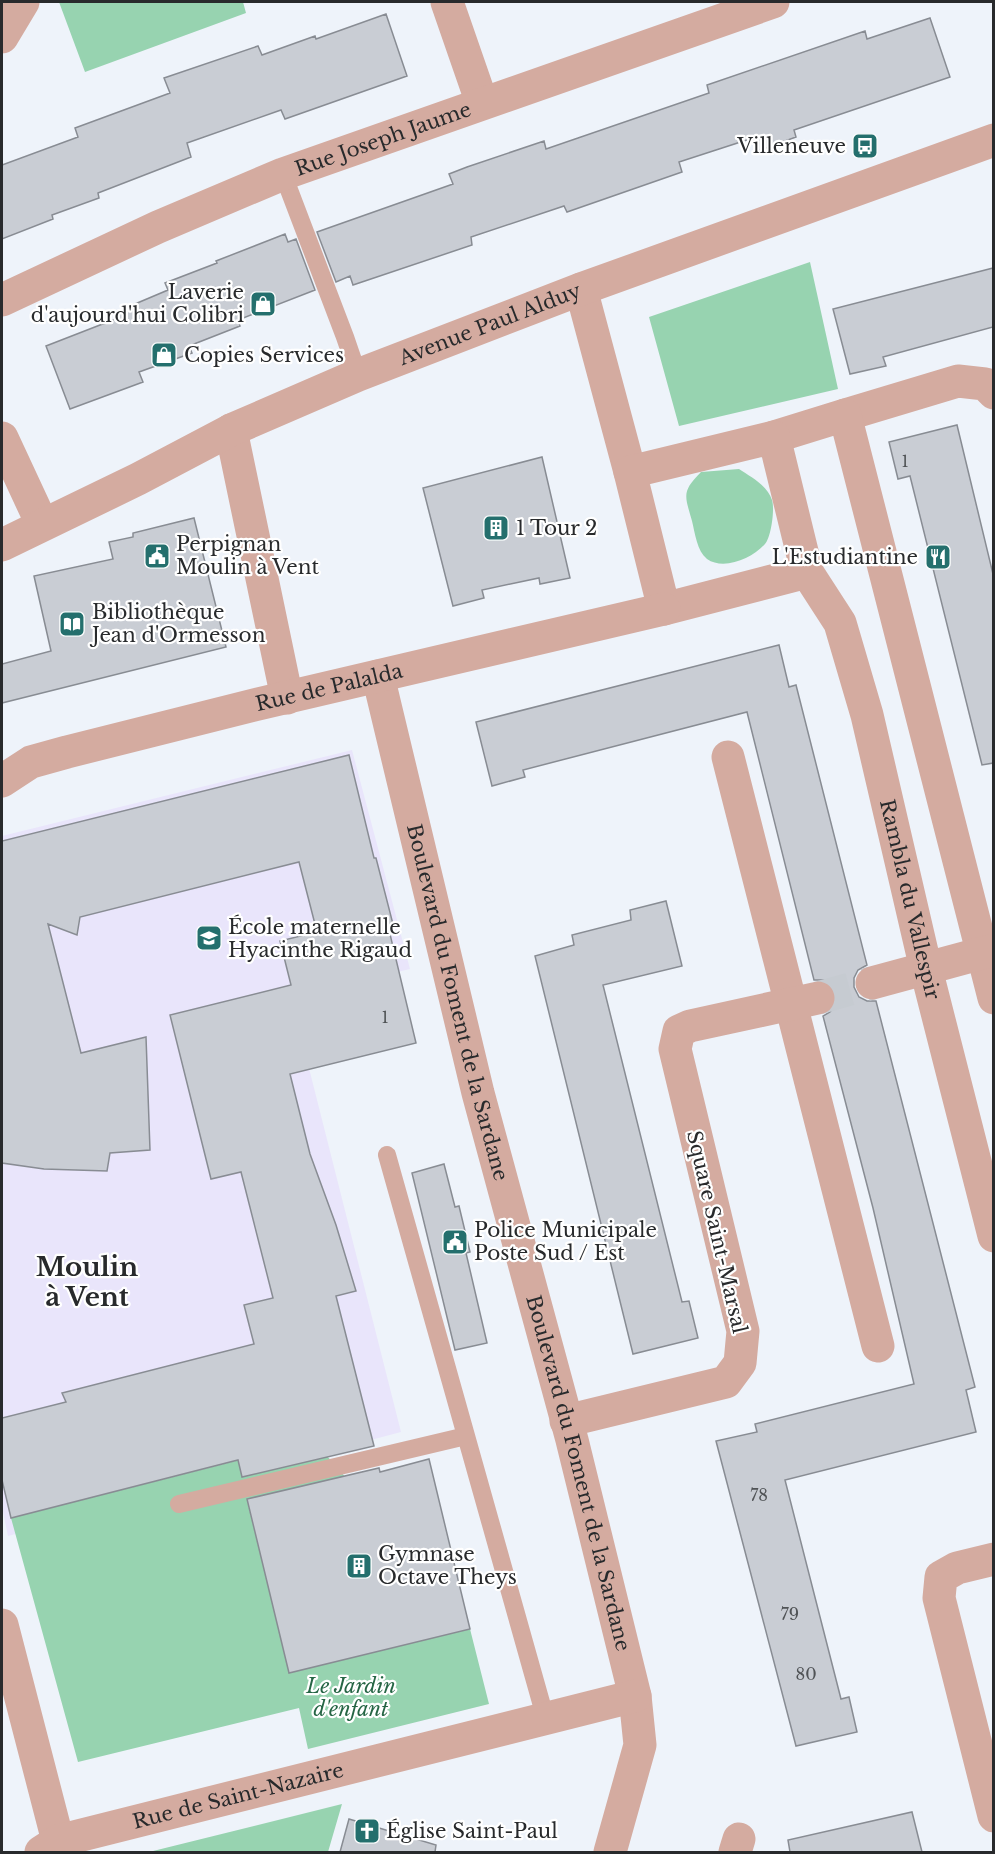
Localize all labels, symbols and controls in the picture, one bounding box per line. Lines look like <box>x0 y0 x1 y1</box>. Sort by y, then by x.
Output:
street label: Rue Joseph Jaume <box>292 97 474 181</box>
bus stop icon: Villeneuve <box>850 131 880 161</box>
place label: Villeneuve <box>736 134 846 158</box>
street label: Avenue Paul Alduy <box>395 278 584 370</box>
place label: Laverie d'aujourd'hui Colibri <box>31 280 244 327</box>
shop icon: Laverie d'aujourd'hui Colibri <box>248 289 278 319</box>
shop icon: Copies Services <box>149 340 179 370</box>
place label: Copies Services <box>184 343 344 367</box>
house number: 1 <box>901 451 909 471</box>
building icon: 1 Tour 2 <box>481 513 511 543</box>
place label: 1 Tour 2 <box>516 516 597 540</box>
place label: Perpignan Moulin à Vent <box>176 532 320 579</box>
public building icon: Perpignan Moulin à Vent <box>142 541 172 571</box>
restaurant icon: L'Estudiantine <box>923 542 953 572</box>
place label: L'Estudiantine <box>772 545 918 569</box>
place label: Bibliothèque Jean d'Ormesson <box>89 600 266 647</box>
library icon: Bibliothèque Jean d'Ormesson <box>57 609 87 639</box>
street label: Rue de Palalda <box>253 658 406 716</box>
street label: Rambla du Vallespir <box>875 797 945 1002</box>
street label: Boulevard du Foment de la Sardane <box>402 822 513 1183</box>
place label: École maternelle Hyacinthe Rigaud <box>228 914 412 962</box>
school or university icon: École maternelle Hyacinthe Rigaud <box>194 923 224 953</box>
house number: 1 <box>381 1007 389 1027</box>
street label: Square Saint-Marsal <box>682 1128 752 1336</box>
place label: Police Municipale Poste Sud / Est <box>474 1218 657 1265</box>
public building icon: Police Municipale Poste Sud / Est <box>440 1227 470 1257</box>
district label: Moulin à Vent <box>36 1251 138 1313</box>
street label: Boulevard du Foment de la Sardane <box>521 1292 636 1654</box>
house number: 78 <box>750 1485 768 1505</box>
place label: Gymnase Octave Theys <box>378 1542 517 1589</box>
building icon: Gymnase Octave Theys <box>344 1551 374 1581</box>
house number: 79 <box>781 1604 799 1624</box>
house number: 80 <box>795 1664 817 1684</box>
park label: Le Jardin d'enfant <box>305 1674 396 1721</box>
street label: Rue de Saint-Nazaire <box>130 1758 346 1834</box>
church icon: Église Saint-Paul <box>352 1816 382 1846</box>
place label: Église Saint-Paul <box>386 1818 558 1843</box>

